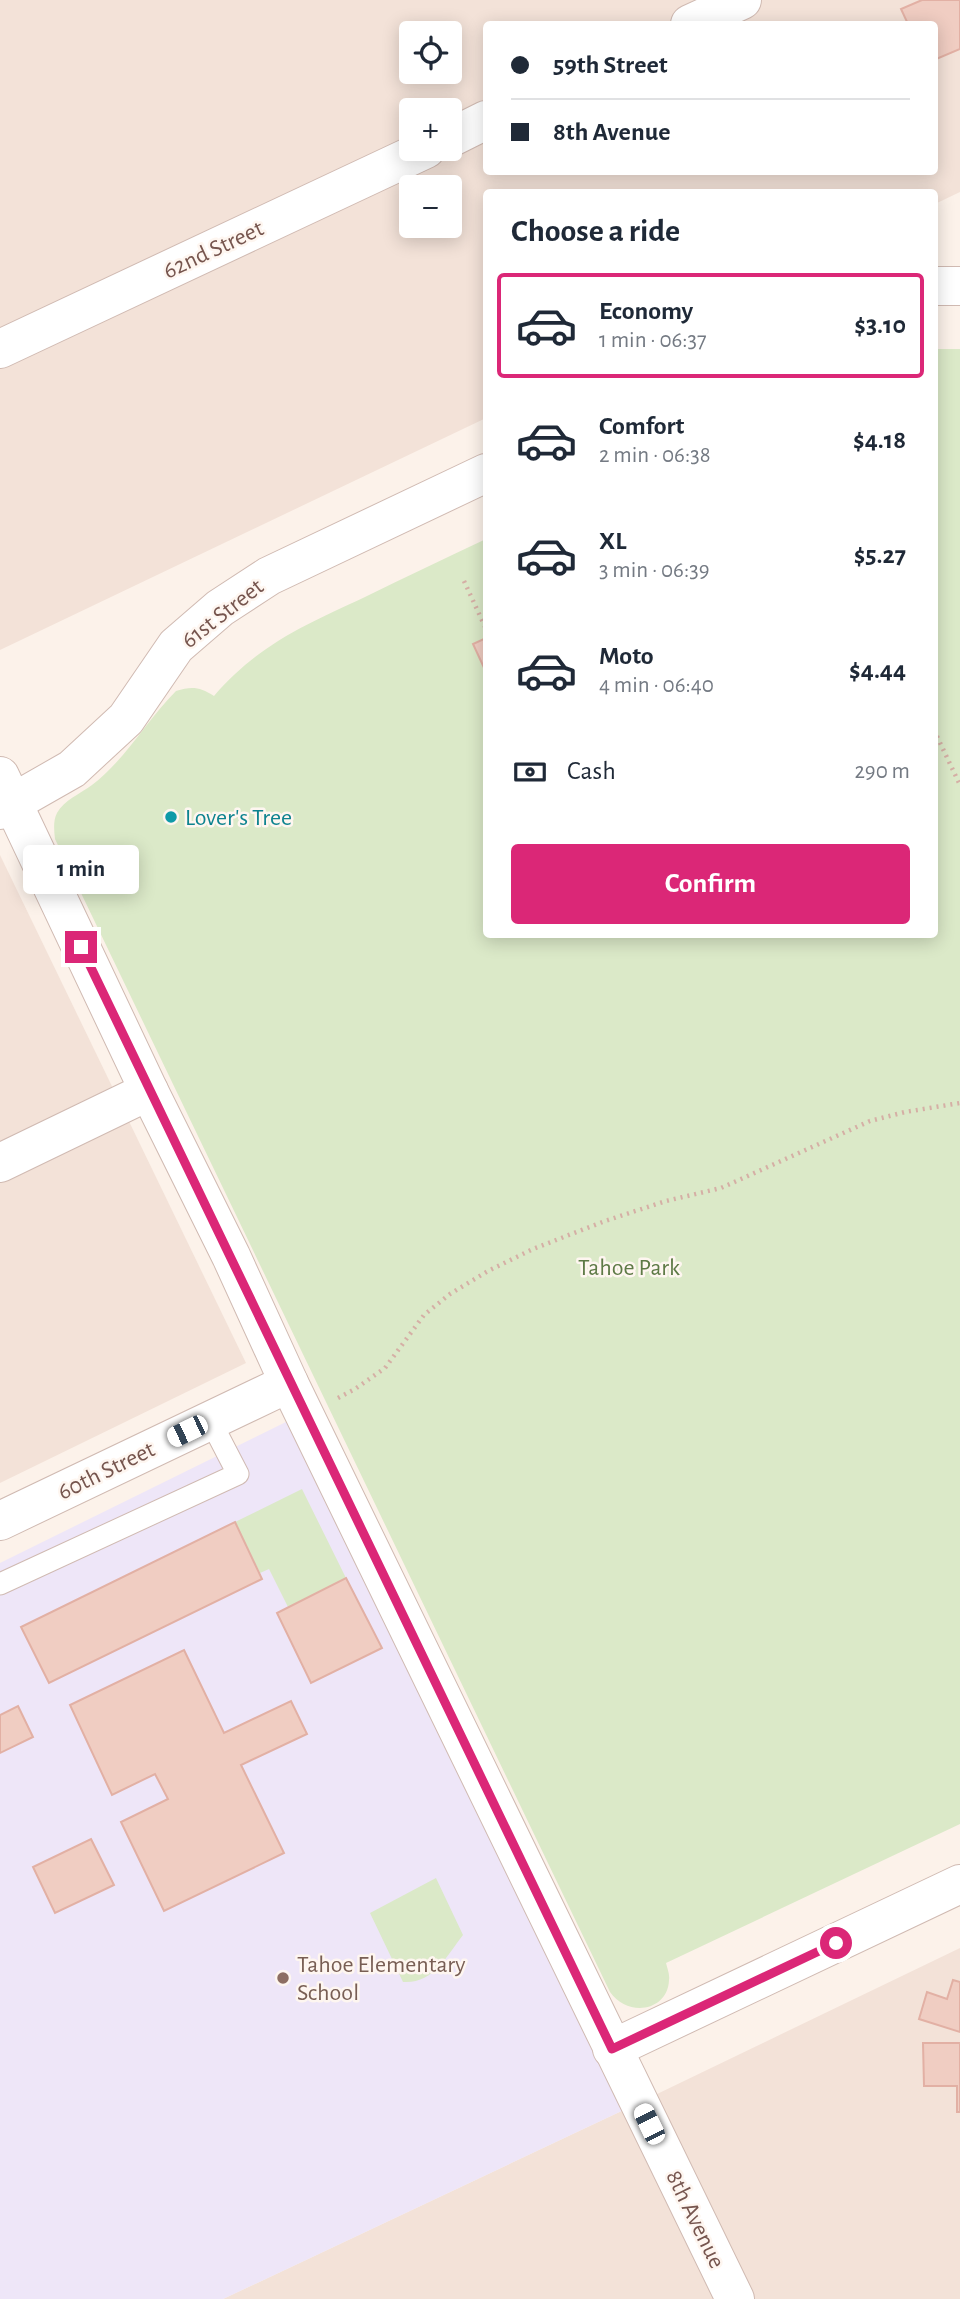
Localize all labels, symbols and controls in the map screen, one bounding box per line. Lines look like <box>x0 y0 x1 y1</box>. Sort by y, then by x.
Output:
map controls <box>399 21 462 238</box>
button: locate <box>399 21 462 84</box>
text: 59th Street <box>553 52 667 78</box>
button: + <box>399 98 462 161</box>
text: 8th Avenue <box>553 119 671 145</box>
button: − <box>399 175 462 238</box>
text: Choose a ride <box>511 215 680 247</box>
street label: 62nd Street <box>160 216 268 283</box>
icon: car <box>515 294 578 357</box>
text: Economy <box>599 298 693 324</box>
text: $3.10 <box>854 312 906 338</box>
text: 1 min · 06:37 <box>599 329 707 352</box>
icon: car <box>515 409 578 472</box>
text: Comfort <box>599 413 684 439</box>
text: $4.18 <box>853 427 906 453</box>
text: 2 min · 06:38 <box>599 444 711 467</box>
icon: car <box>515 524 578 587</box>
text: XL <box>599 528 626 554</box>
text: $5.27 <box>854 542 906 568</box>
text: 3 min · 06:39 <box>599 559 709 582</box>
street label: 61st Street <box>177 574 268 653</box>
icon: car <box>515 639 578 702</box>
text: Moto <box>599 643 654 669</box>
text: $4.44 <box>849 657 906 683</box>
text: 4 min · 06:40 <box>599 674 714 697</box>
icon: cash <box>511 753 549 791</box>
text: Cash <box>567 758 616 784</box>
text: 290 m <box>854 760 910 783</box>
place label: Lover's Tree <box>185 806 292 830</box>
marker: Lover's Tree <box>163 809 179 825</box>
button: Confirm <box>511 844 910 924</box>
callout: 1 min <box>23 846 139 894</box>
text: 1 min <box>57 858 105 881</box>
route end <box>65 931 97 963</box>
park label: Tahoe Park <box>578 1256 680 1280</box>
car <box>164 1412 211 1450</box>
street label: 60th Street <box>54 1437 159 1505</box>
route start <box>820 1927 852 1959</box>
place label: Tahoe Elementary School <box>297 1953 466 2005</box>
marker: Tahoe Elementary School <box>275 1970 291 1986</box>
car <box>631 2101 668 2147</box>
street label: 8th Avenue <box>661 2167 729 2272</box>

